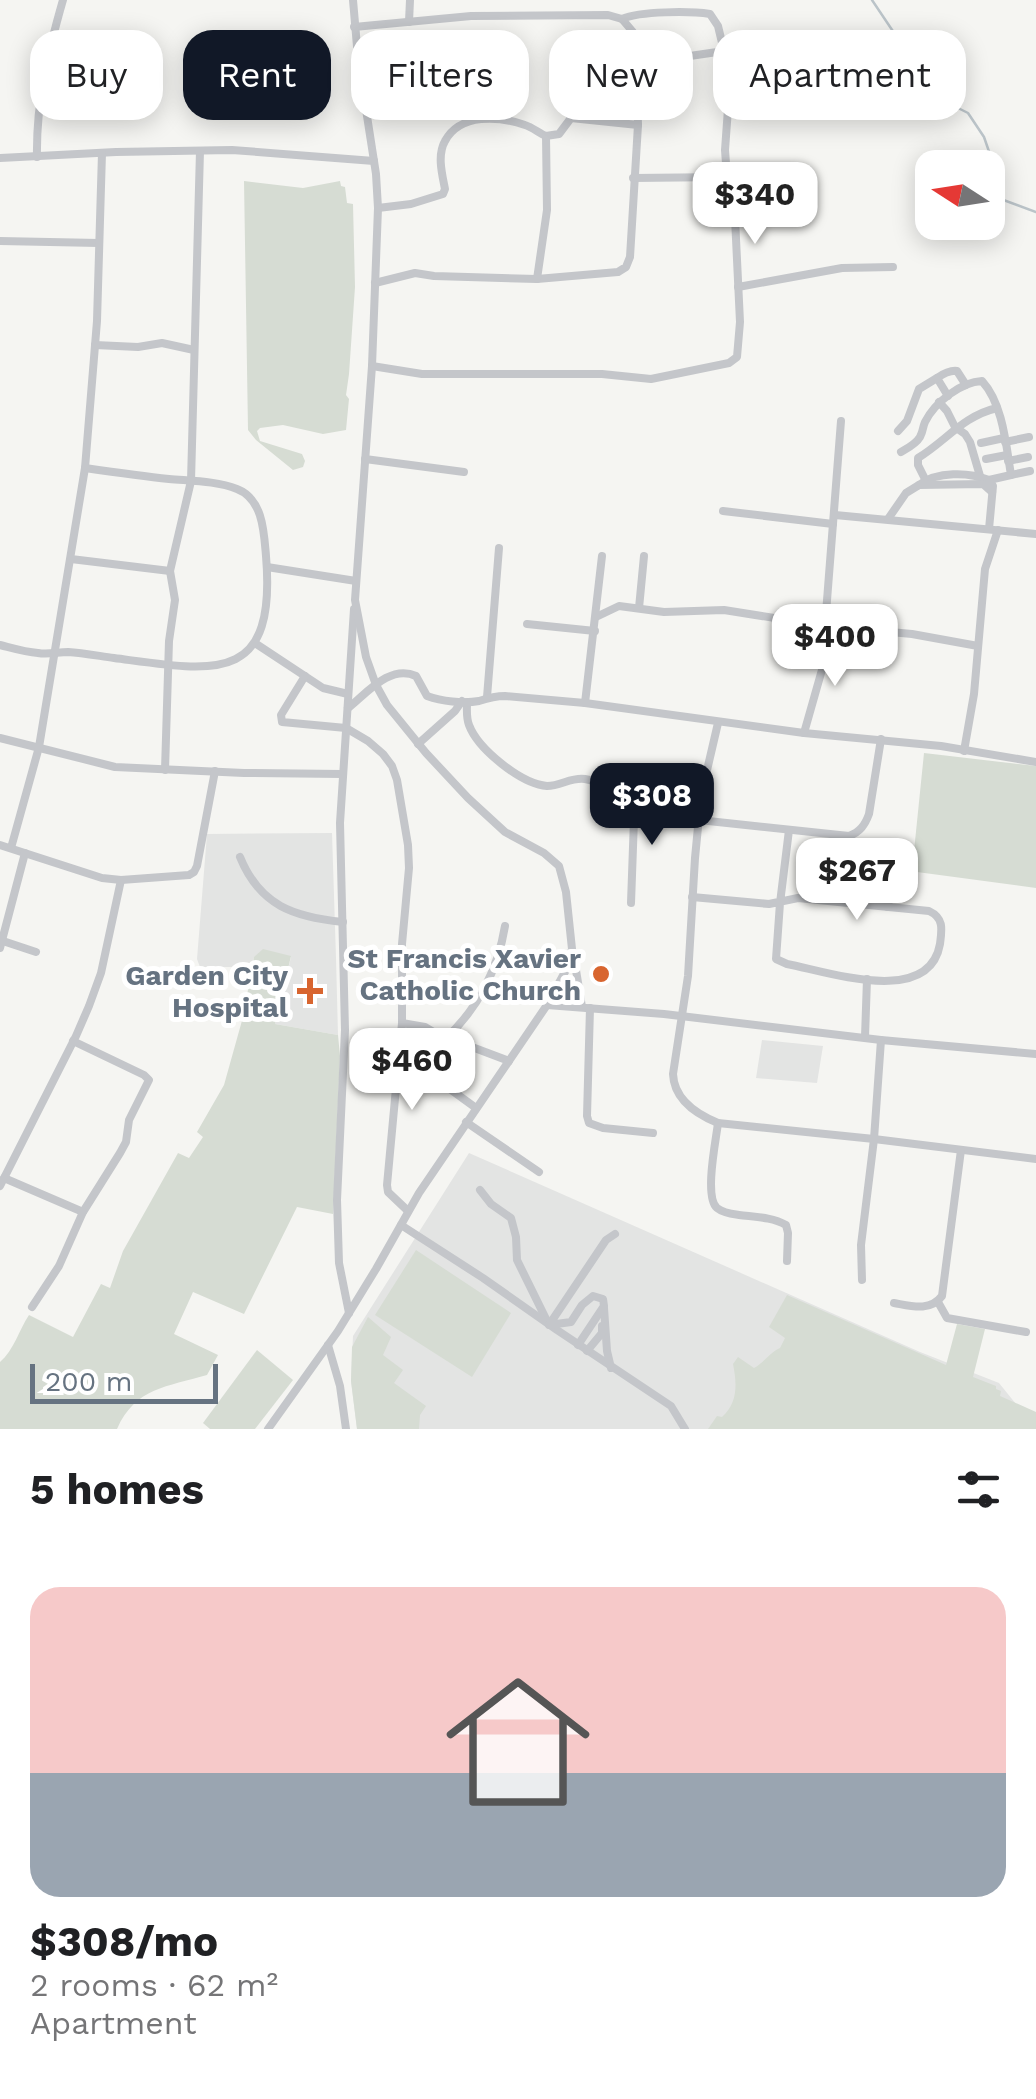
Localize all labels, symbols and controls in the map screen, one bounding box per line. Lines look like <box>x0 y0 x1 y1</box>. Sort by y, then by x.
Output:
chip: Buy <box>30 30 163 120</box>
chip: Rent <box>183 30 331 120</box>
chip: Filters <box>351 30 529 120</box>
chip: New <box>549 30 693 120</box>
chip: Apartment <box>713 30 966 120</box>
north arrow <box>915 150 1005 240</box>
map controls <box>915 150 1005 240</box>
pin: $340 <box>696 162 814 247</box>
text: $340 <box>715 175 795 213</box>
pin: $400 <box>776 604 894 689</box>
text: $400 <box>794 617 876 655</box>
pin: $308 <box>593 763 711 848</box>
text: $308 <box>612 776 692 814</box>
pin: $267 <box>798 838 916 923</box>
text: $267 <box>818 851 896 889</box>
place label: St Francis Xavier Catholic Church <box>348 942 581 1007</box>
place label: Garden City Hospital <box>125 959 289 1024</box>
marker: St Francis Xavier Catholic Church <box>590 963 612 985</box>
marker: Garden City Hospital <box>297 978 323 1004</box>
pin: $460 <box>353 1028 471 1113</box>
text: $460 <box>371 1041 453 1079</box>
scale bar <box>30 1359 218 1404</box>
text: 200 m <box>45 1365 132 1398</box>
icon: filters <box>951 1462 1006 1517</box>
text: 5 homes <box>30 1465 204 1514</box>
icon: home <box>428 1652 608 1832</box>
text: $308/mo <box>30 1917 218 1966</box>
text: 2 rooms · 62 m² <box>30 1966 278 2004</box>
text: Apartment <box>30 2004 197 2042</box>

